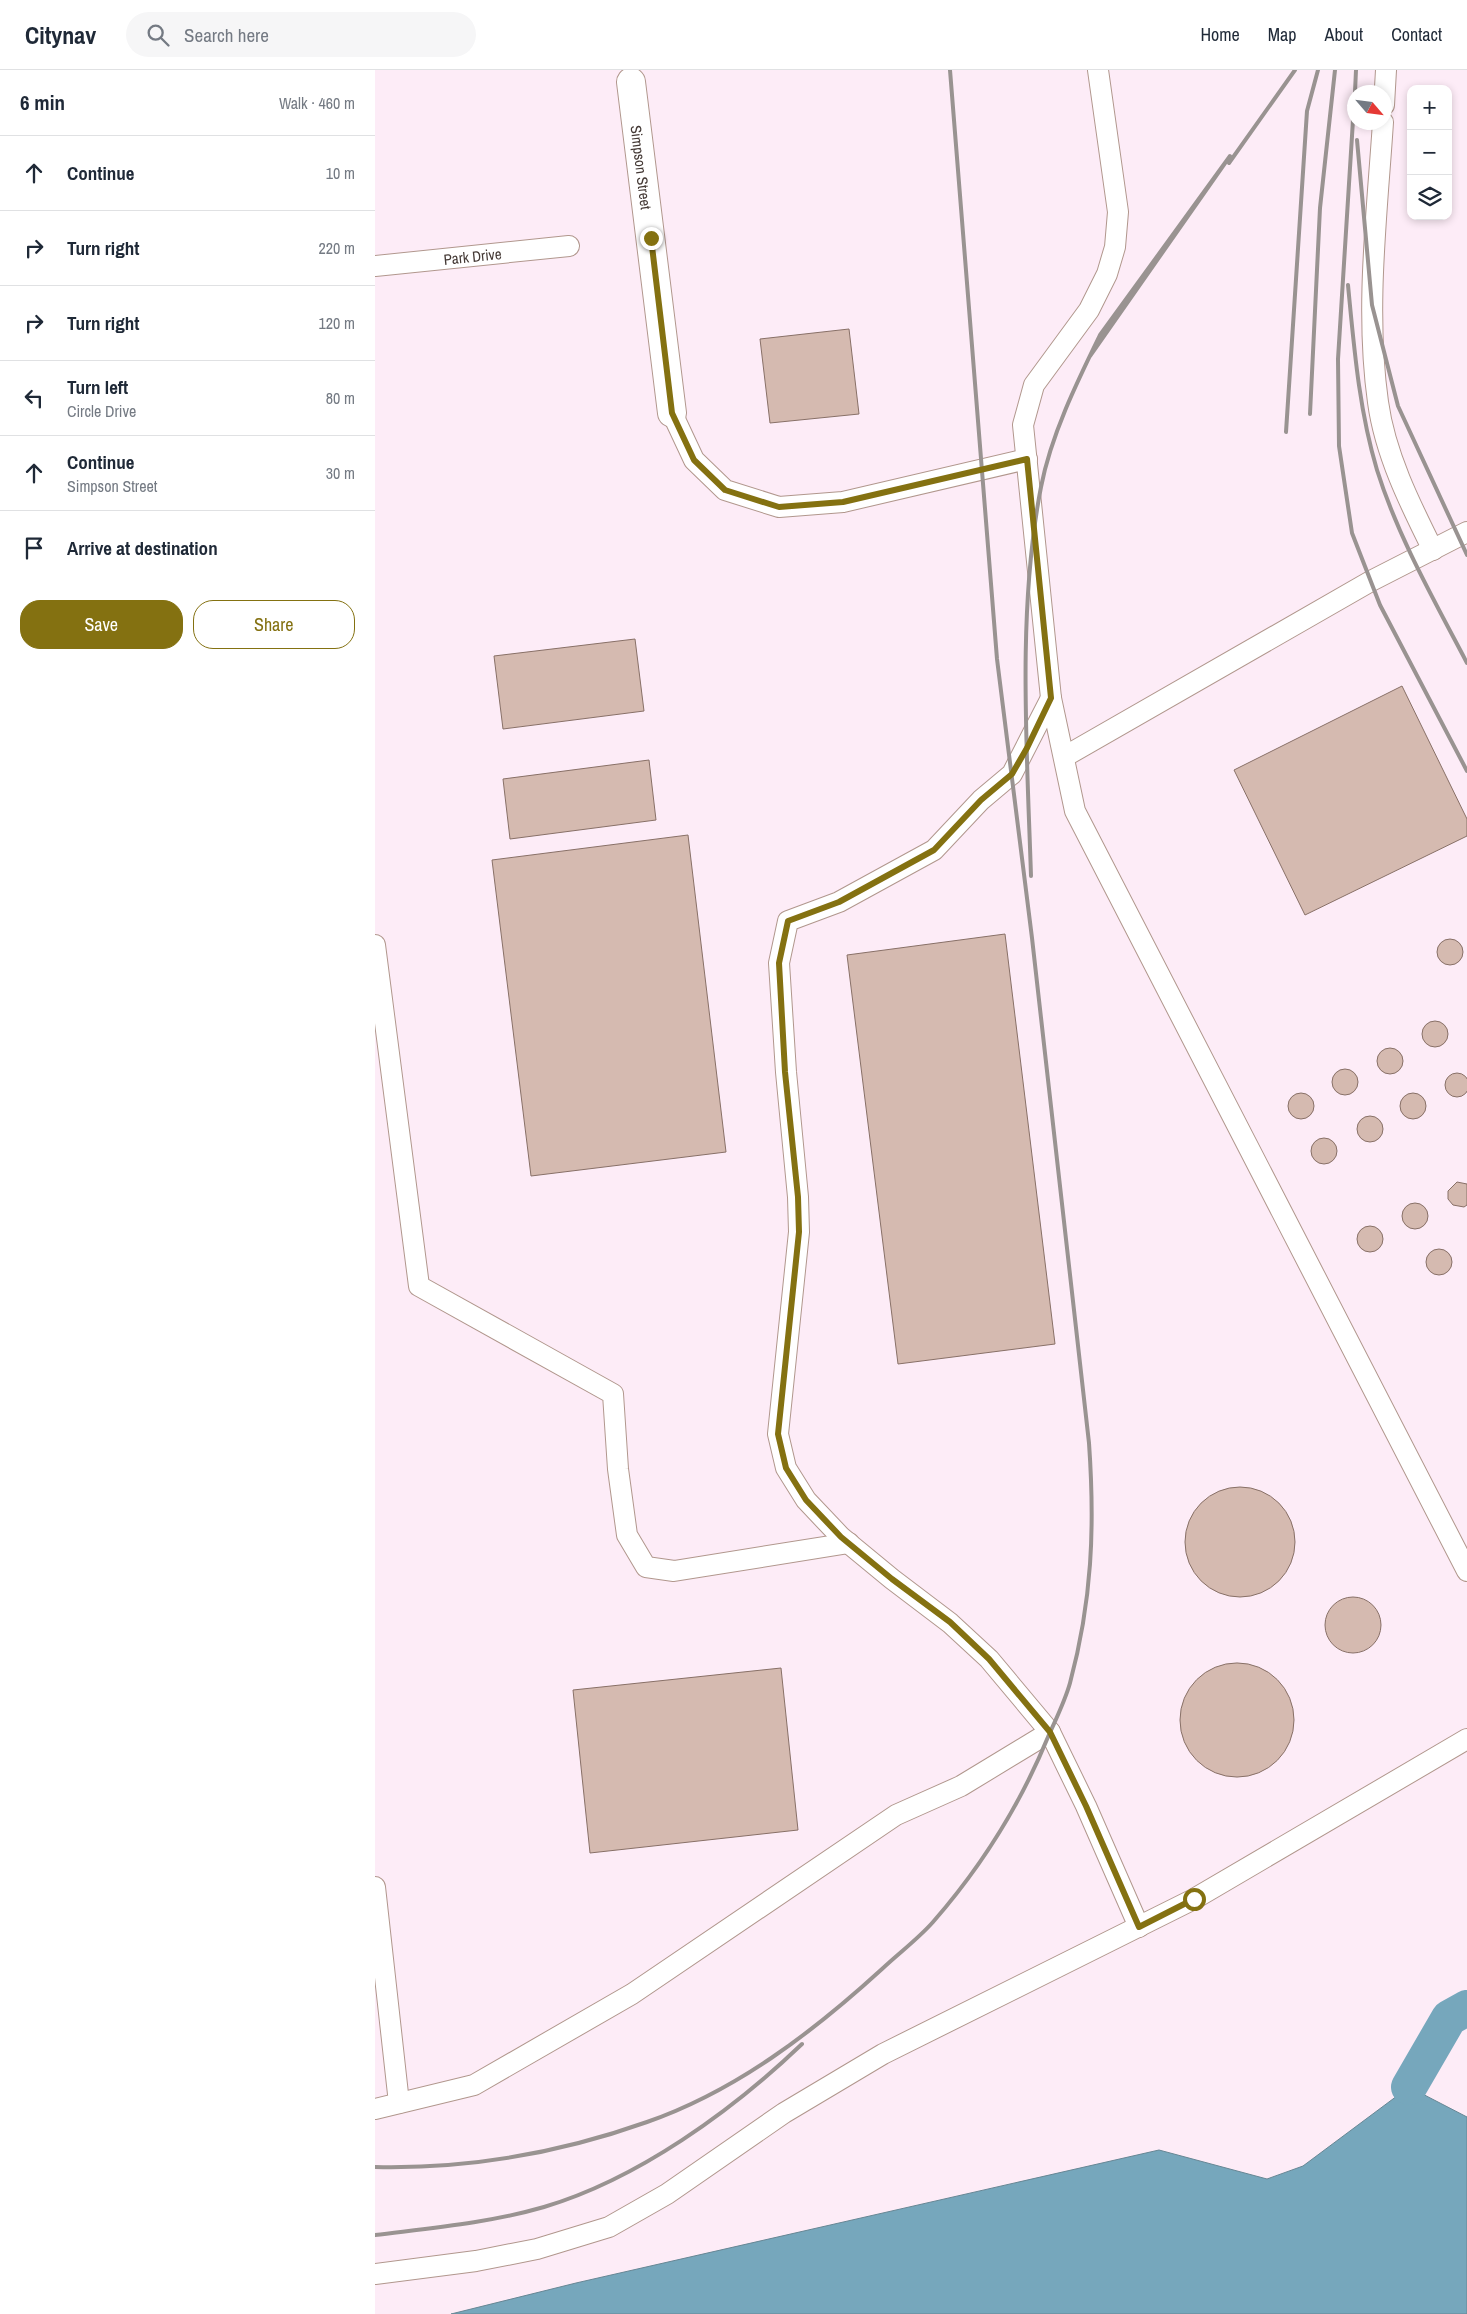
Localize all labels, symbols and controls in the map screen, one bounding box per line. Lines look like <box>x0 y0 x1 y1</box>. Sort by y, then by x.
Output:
search box <box>126 12 476 57</box>
text: Citynav <box>25 19 96 51</box>
icon: search <box>144 21 172 49</box>
text: Search here <box>184 22 269 48</box>
text: Home <box>1200 22 1240 47</box>
text: Map <box>1268 22 1297 47</box>
text: About <box>1325 22 1363 47</box>
text: Contact <box>1391 22 1442 47</box>
north arrow <box>1347 85 1392 130</box>
map controls <box>1407 85 1452 220</box>
button: + <box>1407 85 1452 130</box>
text: 6 min <box>20 88 65 117</box>
text: Walk · 460 m <box>279 92 355 114</box>
street label: Simpson Street <box>626 124 657 211</box>
button: − <box>1407 130 1452 175</box>
icon: ahead <box>20 159 48 187</box>
text: Continue <box>67 160 135 186</box>
text: 10 m <box>326 162 355 184</box>
button: layers <box>1407 175 1452 220</box>
route end <box>640 227 663 250</box>
icon: right <box>20 234 48 262</box>
text: Turn right <box>67 235 139 261</box>
text: 220 m <box>319 237 355 259</box>
street label: Park Drive <box>442 243 503 269</box>
icon: right <box>20 309 48 337</box>
text: Turn right <box>67 310 139 336</box>
text: 120 m <box>319 312 355 334</box>
text: Turn left <box>67 374 128 400</box>
icon: left <box>20 384 48 412</box>
text: 80 m <box>326 387 355 409</box>
text: Circle Drive <box>67 400 136 422</box>
text: Continue <box>67 449 135 475</box>
icon: ahead <box>20 459 48 487</box>
text: 30 m <box>326 462 355 484</box>
text: Simpson Street <box>67 475 157 497</box>
icon: arrive <box>20 534 48 562</box>
text: Arrive at destination <box>67 535 218 561</box>
button: Save <box>20 600 183 649</box>
button: Share <box>193 600 355 649</box>
route start <box>1183 1888 1206 1911</box>

